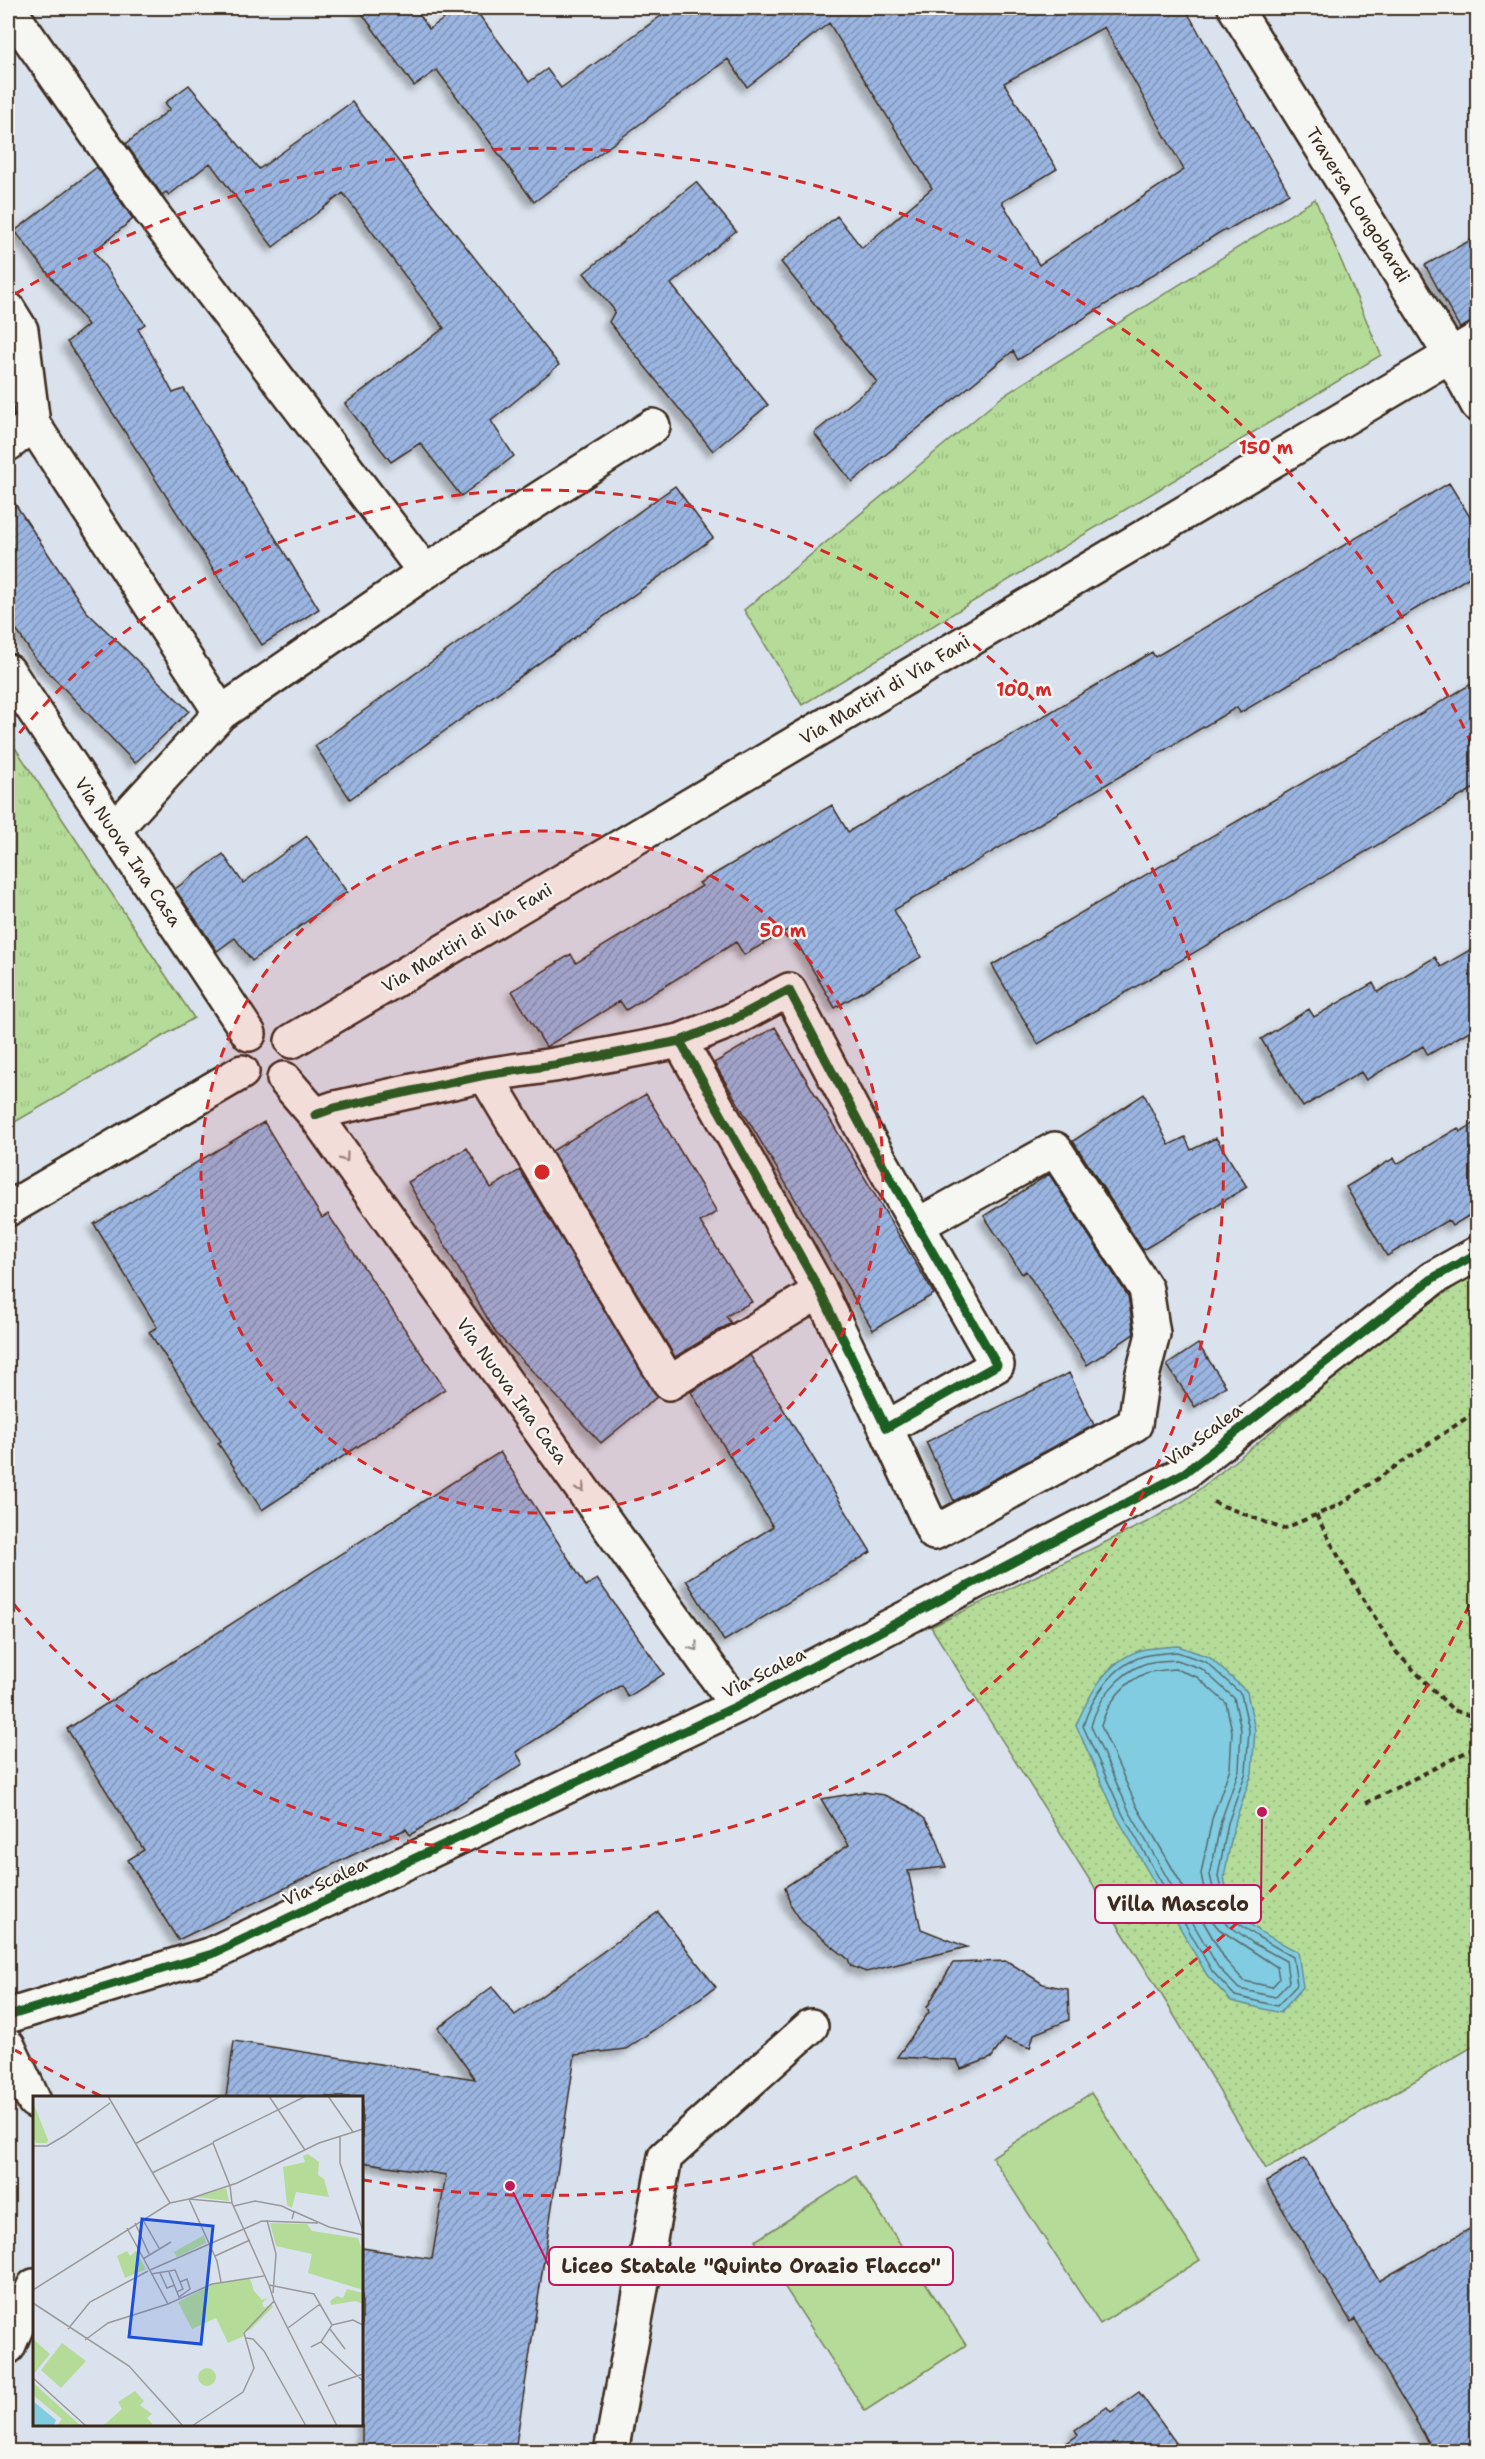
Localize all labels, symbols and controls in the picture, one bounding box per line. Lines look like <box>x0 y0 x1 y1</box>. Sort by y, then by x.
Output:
street label: Traversa Longobardi <box>1300 123 1416 287</box>
text: 150 m <box>1239 436 1294 460</box>
street label: Via Martiri di Via Fani <box>795 629 975 751</box>
text: 100 m <box>996 678 1052 702</box>
street label: Via Nuova Ina Casa <box>69 773 187 931</box>
street label: Via Martiri di Via Fani <box>377 877 557 999</box>
text: 50 m <box>760 919 807 943</box>
one-way arrow <box>338 1152 349 1163</box>
centre of rings <box>532 1162 552 1182</box>
street label: Via Nuova Ina Casa <box>451 1313 573 1469</box>
street label: Via Scalea <box>1161 1398 1247 1472</box>
one-way arrow <box>574 1481 585 1492</box>
one-way arrow <box>687 1640 698 1651</box>
street label: Via Scalea <box>718 1642 810 1704</box>
street label: Via Scalea <box>279 1852 371 1912</box>
callout: Villa Mascolo <box>1095 1885 1261 1923</box>
text: Villa Mascolo <box>1107 1891 1249 1917</box>
inset map <box>33 2096 363 2426</box>
callout: Liceo Statale "Quinto Orazio Flacco" <box>549 2247 953 2285</box>
text: Liceo Statale "Quinto Orazio Flacco" <box>561 2253 941 2279</box>

